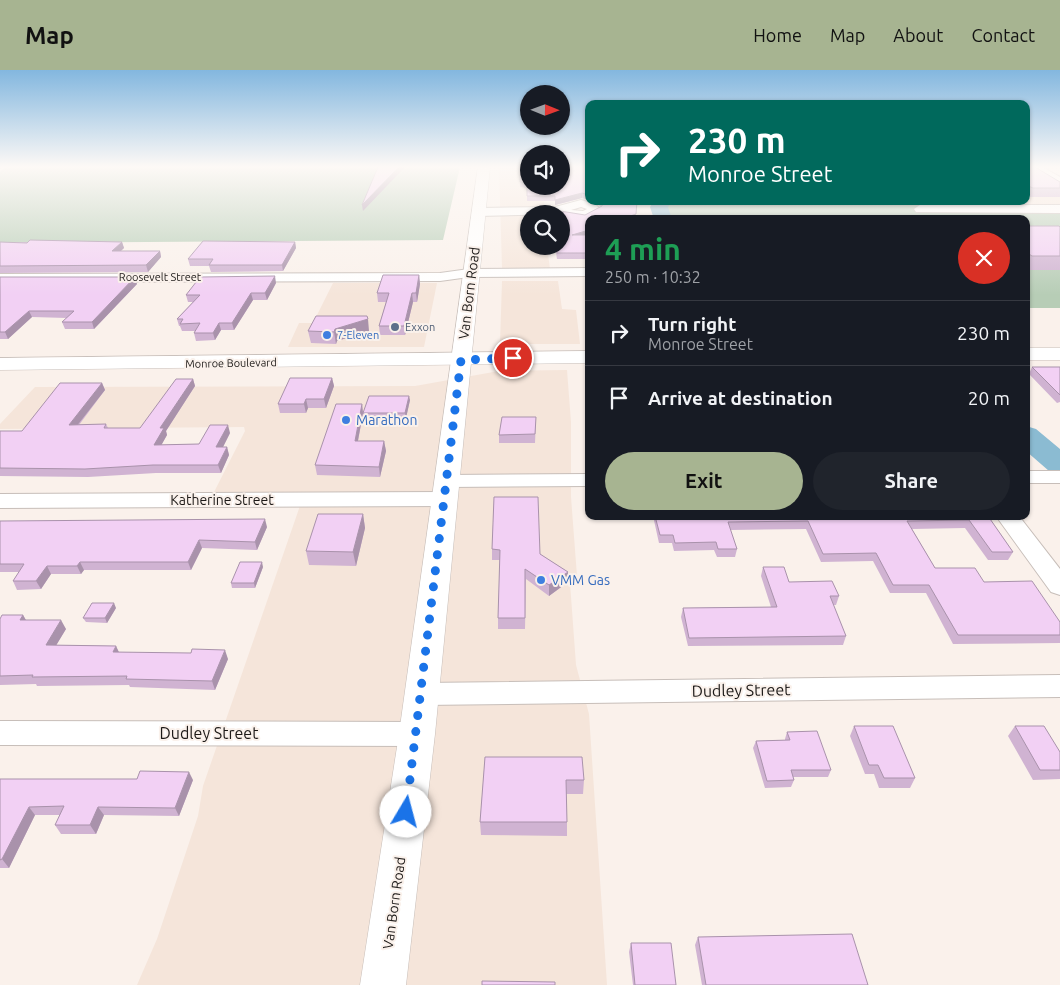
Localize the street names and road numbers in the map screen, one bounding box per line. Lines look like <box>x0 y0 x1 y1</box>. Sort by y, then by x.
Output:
street label: Van Born Road <box>455 246 483 340</box>
street label: Roosevelt Street <box>119 271 202 283</box>
street label: Monroe Boulevard <box>185 356 277 370</box>
street label: Katherine Street <box>170 492 274 508</box>
street label: Dudley Street <box>691 680 791 700</box>
street label: Dudley Street <box>160 724 259 742</box>
street label: Van Born Road <box>380 856 408 950</box>

